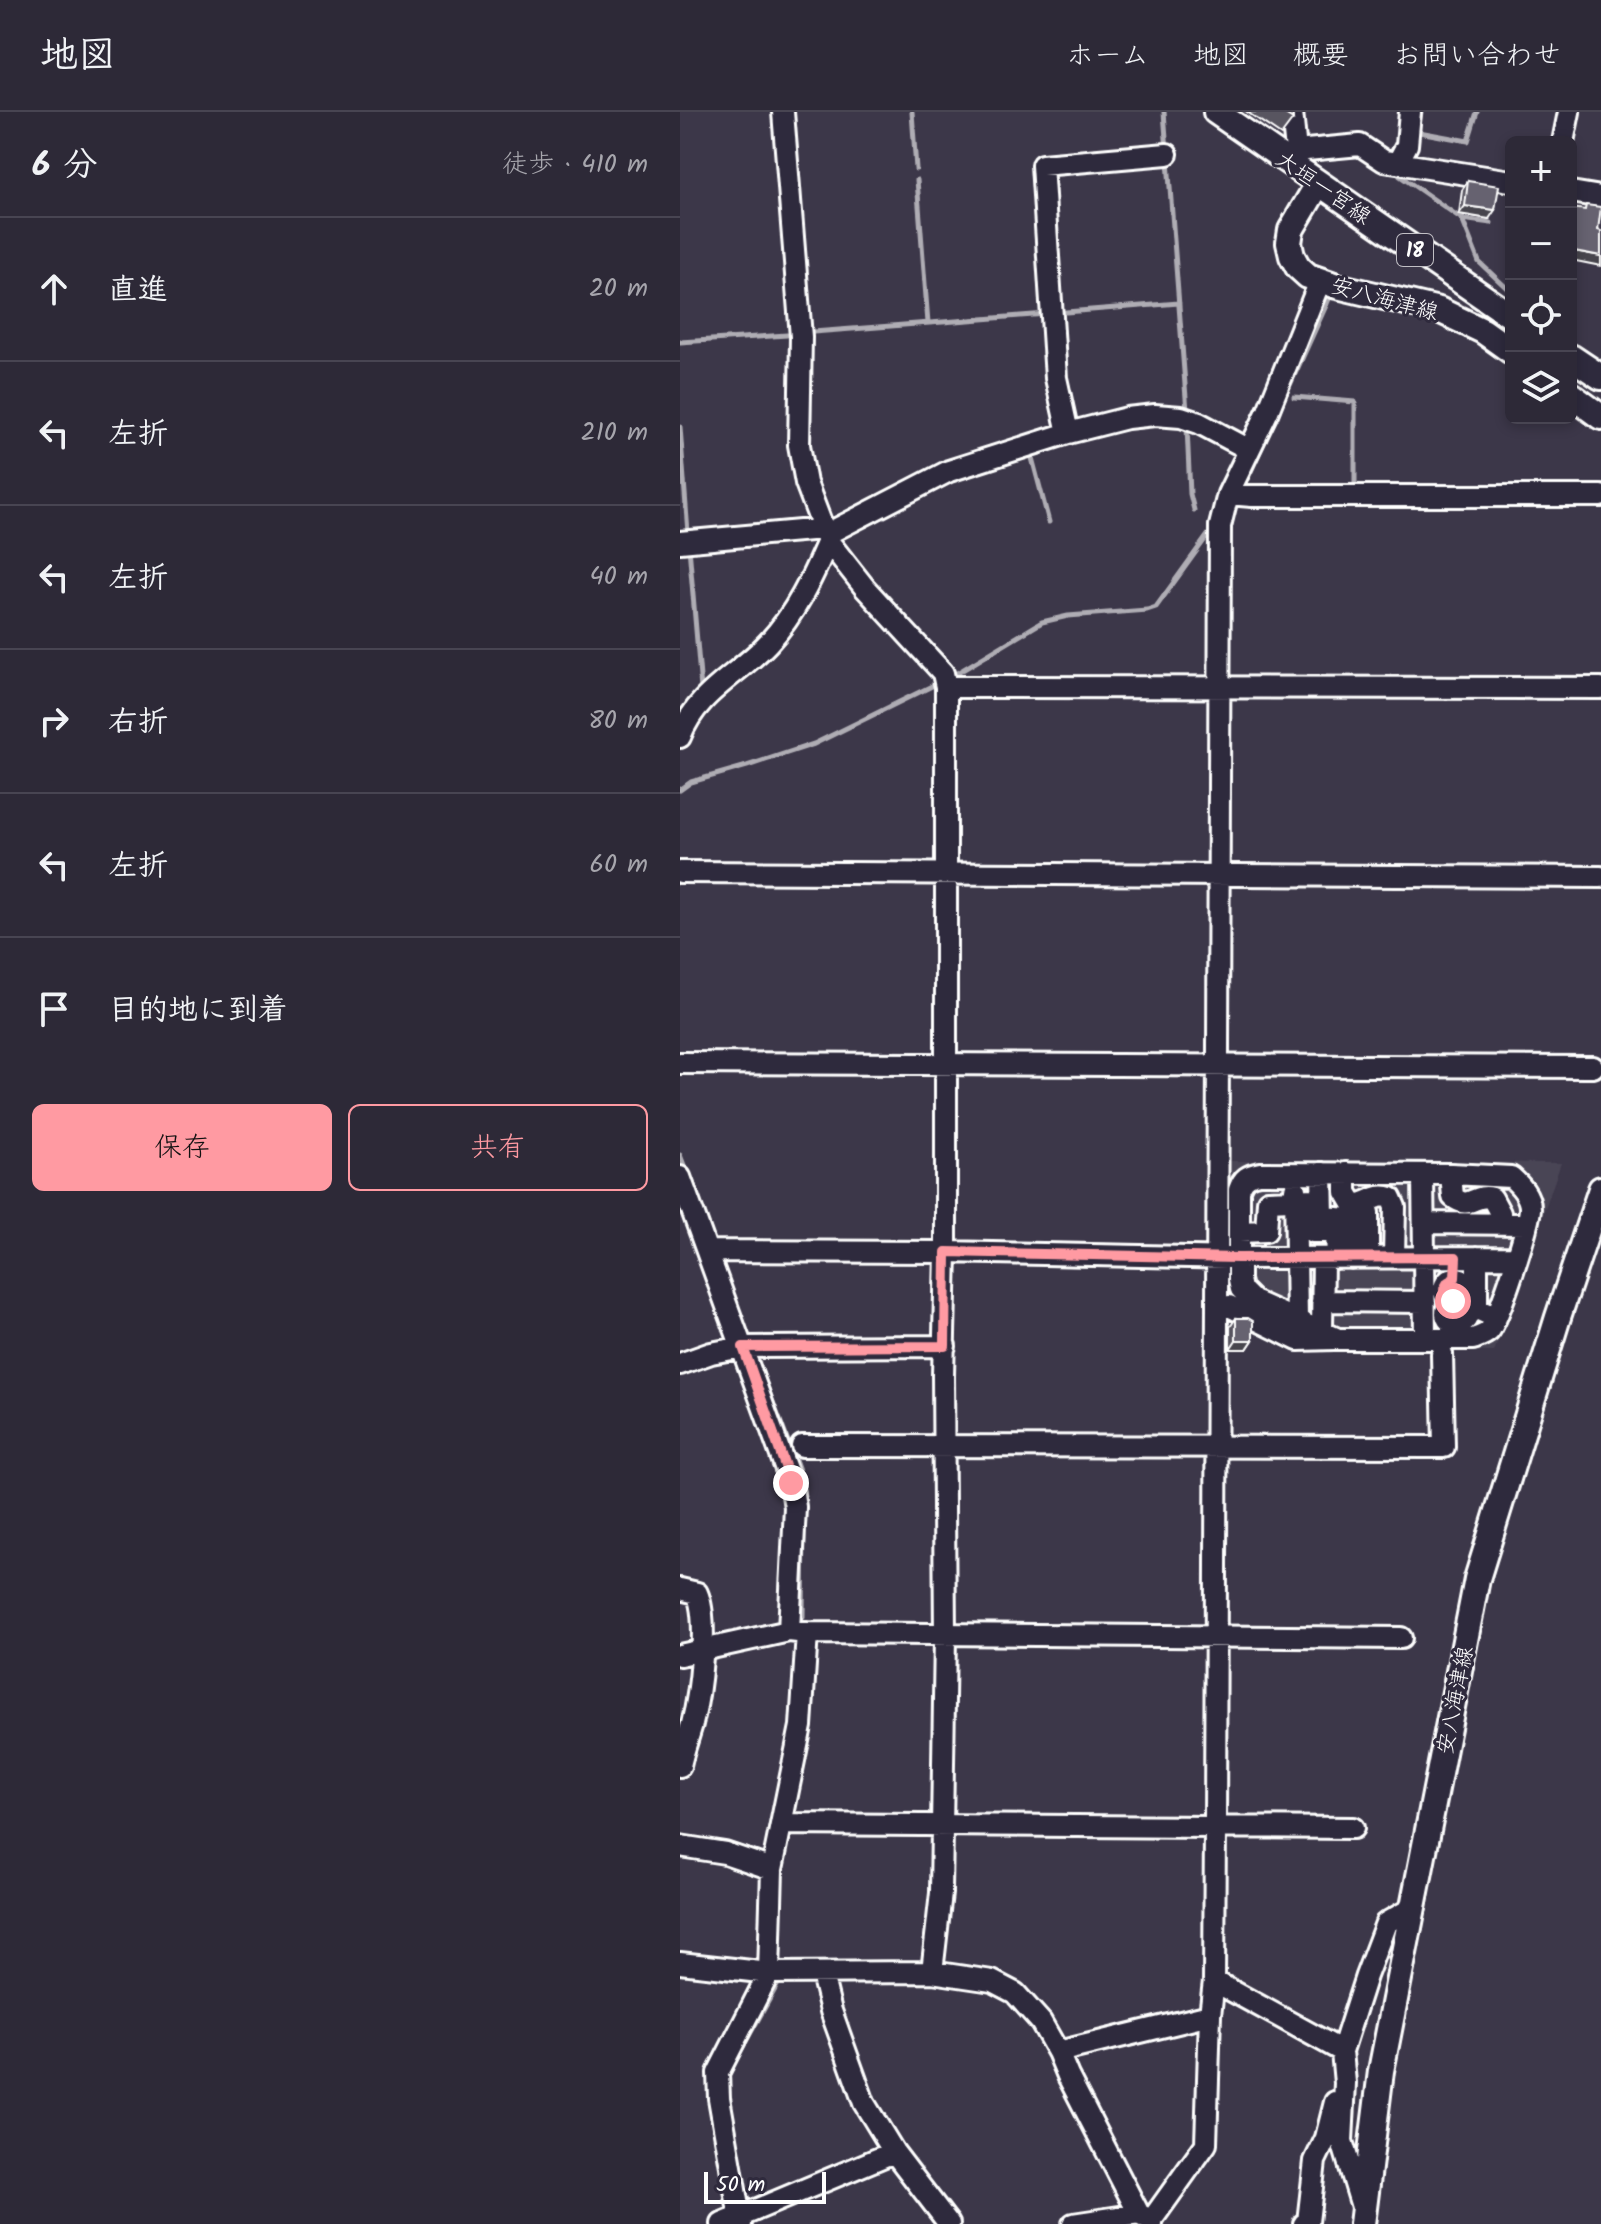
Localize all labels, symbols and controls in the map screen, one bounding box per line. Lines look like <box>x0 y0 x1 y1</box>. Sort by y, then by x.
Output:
text: 地図 <box>40 27 116 87</box>
text: ホーム <box>1066 34 1149 79</box>
text: 地図 <box>1193 34 1249 79</box>
text: 概要 <box>1293 34 1349 79</box>
text: お問い合わせ <box>1393 34 1561 79</box>
map controls <box>1505 136 1577 424</box>
button: + <box>1505 136 1577 208</box>
text: 6 分 <box>32 139 98 193</box>
street label: 大垣一宮線 <box>1267 143 1378 235</box>
text: 徒歩 · 410 m <box>502 144 648 186</box>
button: − <box>1505 208 1577 280</box>
road number: 18 <box>1397 234 1433 266</box>
icon: ahead <box>32 267 76 311</box>
text: 直進 <box>108 267 168 315</box>
text: 20 m <box>589 268 648 310</box>
street label: 安八海津線 <box>1327 269 1442 332</box>
button: locate <box>1505 280 1577 352</box>
button: layers <box>1505 352 1577 424</box>
icon: left <box>32 411 76 455</box>
text: 左折 <box>108 411 168 459</box>
text: 210 m <box>581 412 648 454</box>
icon: left <box>32 555 76 599</box>
text: 左折 <box>108 555 168 603</box>
text: 40 m <box>590 556 648 598</box>
icon: right <box>32 699 76 743</box>
text: 右折 <box>108 699 168 747</box>
text: 80 m <box>588 700 648 742</box>
icon: left <box>32 843 76 887</box>
text: 左折 <box>108 843 168 891</box>
text: 60 m <box>589 844 648 886</box>
icon: arrive <box>32 987 76 1031</box>
text: 目的地に到着 <box>108 987 288 1035</box>
button: 保存 <box>32 1104 332 1191</box>
button: 共有 <box>348 1104 648 1191</box>
route start <box>1435 1283 1471 1319</box>
route end <box>773 1465 809 1501</box>
street label: 安八海津線 <box>1429 1643 1484 1758</box>
scale bar <box>704 2168 826 2204</box>
text: 50 m <box>716 2168 765 2203</box>

